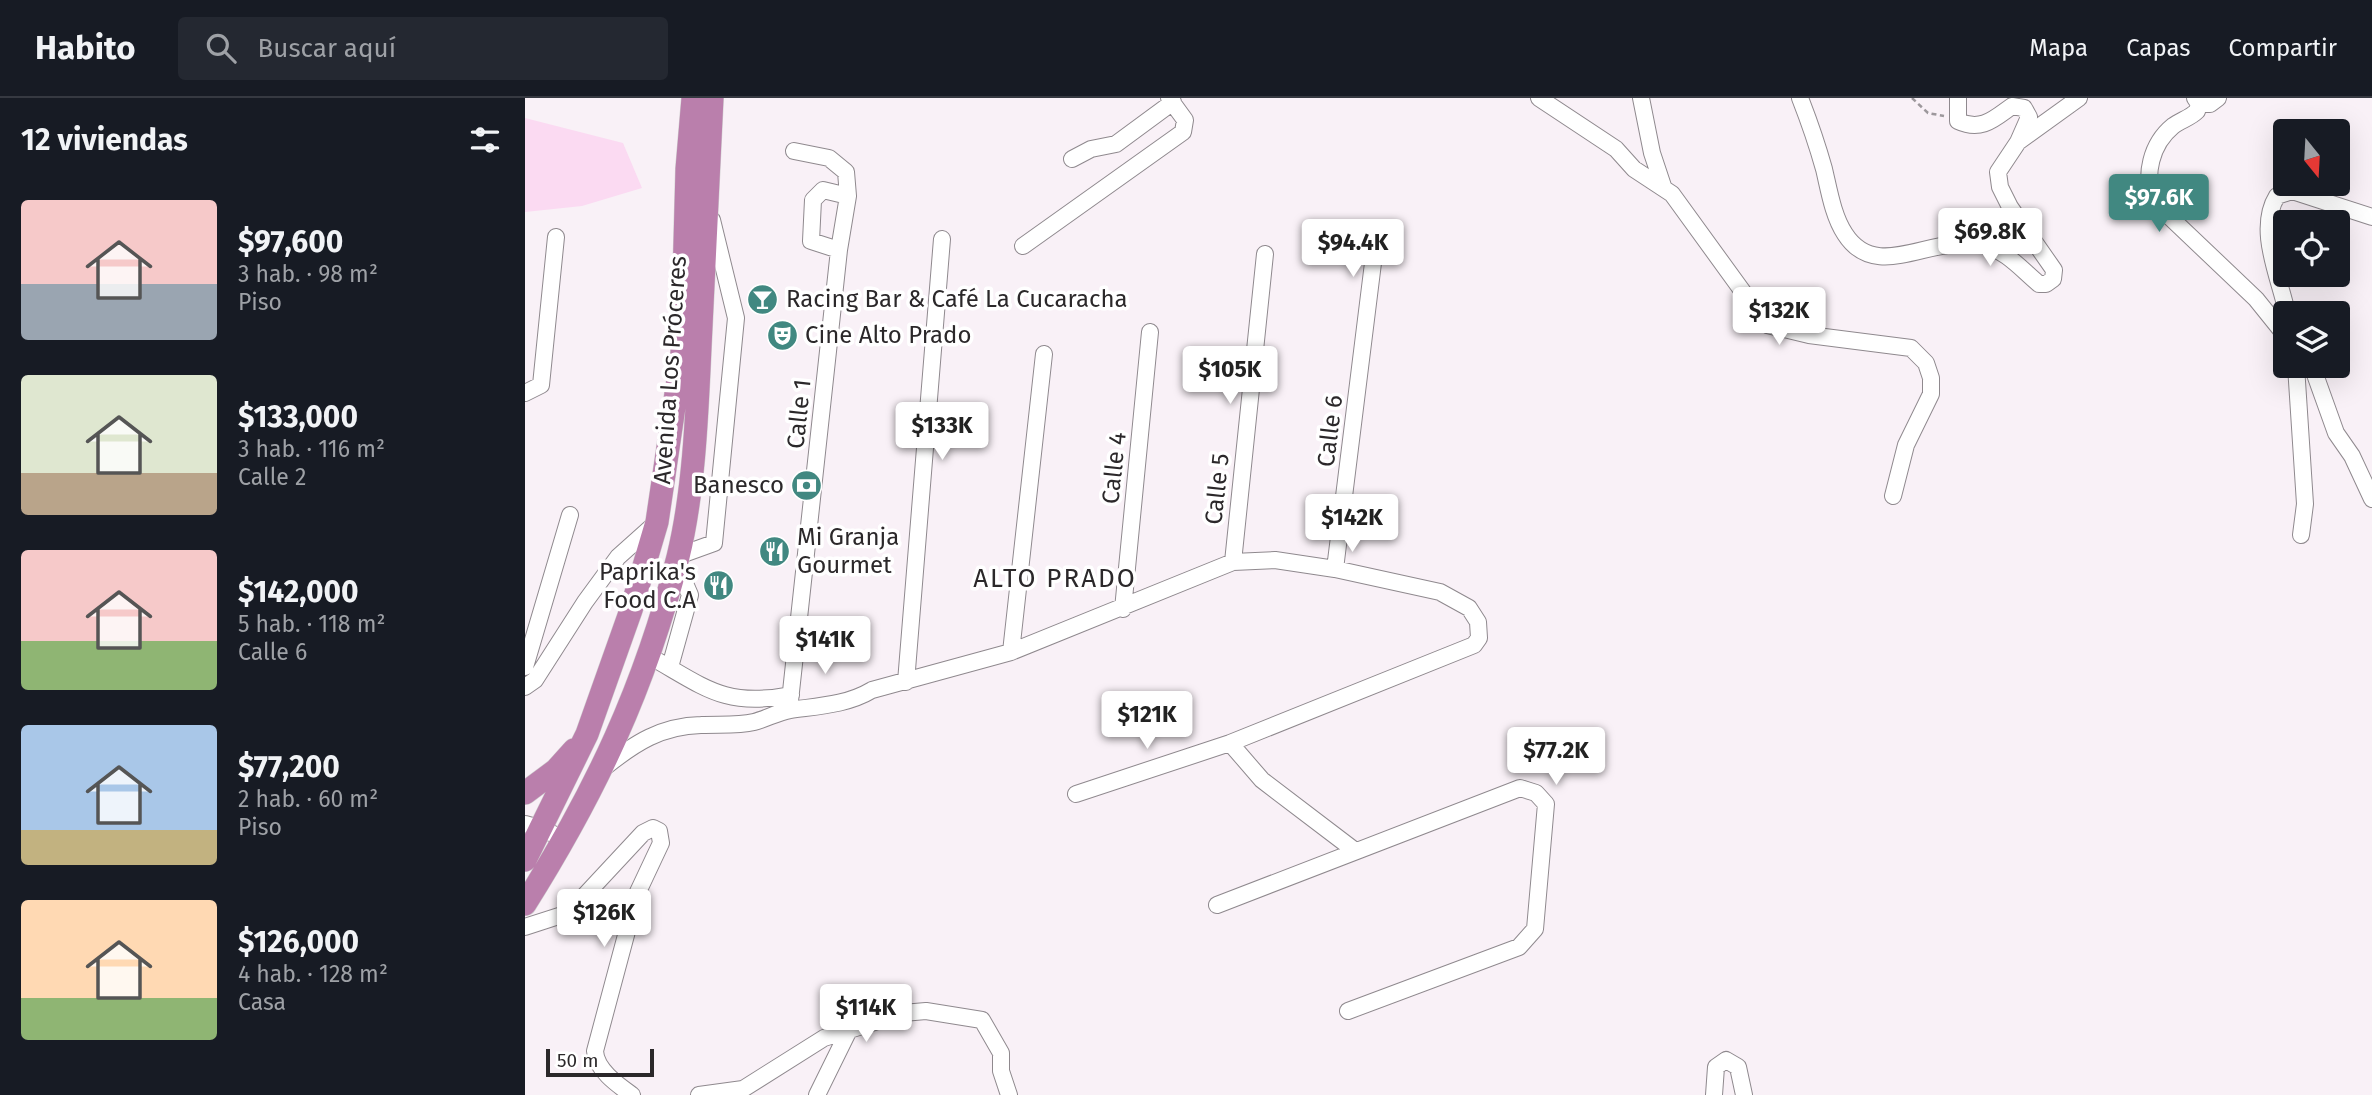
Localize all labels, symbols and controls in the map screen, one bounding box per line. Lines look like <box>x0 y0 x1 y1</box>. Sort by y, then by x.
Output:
search box <box>178 17 668 80</box>
text: Habito <box>35 28 136 68</box>
icon: search <box>202 29 240 67</box>
text: Buscar aquí <box>258 33 396 64</box>
text: Mapa <box>2029 34 2088 62</box>
text: Capas <box>2126 34 2190 62</box>
text: Compartir <box>2228 34 2337 62</box>
north arrow <box>2273 119 2350 196</box>
map controls <box>2273 119 2350 378</box>
icon: filters <box>466 121 504 159</box>
text: 12 viviendas <box>21 122 188 158</box>
pin: $97.6K <box>2102 174 2216 234</box>
text: $97.6K <box>2125 183 2193 211</box>
pin: $69.8K <box>1933 208 2047 268</box>
button: locate <box>2273 210 2350 287</box>
text: $69.8K <box>1954 217 2026 245</box>
pin: $94.4K <box>1296 220 1410 279</box>
text: $97,600 <box>238 224 343 260</box>
icon: home <box>77 228 161 312</box>
text: $94.4K <box>1318 228 1388 256</box>
street label: Avenida Los Próceres <box>648 255 692 485</box>
text: 3 hab. · 98 m² <box>238 260 378 288</box>
bar icon: Racing Bar & Café La Cucaracha <box>746 282 780 316</box>
place label: Racing Bar & Café La Cucaracha <box>786 285 1128 313</box>
text: Piso <box>238 288 282 316</box>
pin: $132K <box>1730 288 1828 347</box>
text: $132K <box>1749 296 1809 324</box>
button: layers <box>2273 301 2350 378</box>
theatre icon: Cine Alto Prado <box>765 318 799 352</box>
place label: Cine Alto Prado <box>805 321 972 349</box>
pin: $105K <box>1181 346 1279 406</box>
text: $105K <box>1199 355 1261 383</box>
street label: Calle 1 <box>781 378 817 450</box>
street label: Calle 6 <box>1312 393 1348 469</box>
text: $133,000 <box>238 399 358 435</box>
pin: $133K <box>893 402 991 462</box>
icon: home <box>77 403 161 487</box>
text: $133K <box>912 411 972 439</box>
street label: Calle 4 <box>1096 430 1132 505</box>
text: 3 hab. · 116 m² <box>238 435 385 463</box>
street label: Calle 5 <box>1199 452 1235 526</box>
text: Calle 2 <box>238 463 306 491</box>
bank icon: Banesco <box>790 468 824 502</box>
place label: Banesco <box>693 471 784 499</box>
pin: $142K <box>1303 494 1401 554</box>
text: $142K <box>1321 503 1383 531</box>
place label: Mi Granja Gourmet <box>797 523 899 579</box>
restaurant icon: Mi Granja Gourmet <box>757 534 791 568</box>
place label: Paprika's Food C.A <box>599 558 696 614</box>
district label: ALTO PRADO <box>973 563 1137 594</box>
restaurant icon: Paprika's Food C.A <box>702 569 736 603</box>
text: $142,000 <box>238 574 359 610</box>
icon: home <box>77 578 161 662</box>
text: 5 hab. · 118 m² <box>238 610 385 638</box>
pin: $141K <box>776 616 874 676</box>
text: $141K <box>795 625 855 653</box>
text: Calle 6 <box>238 638 307 666</box>
pin: $121K <box>1098 692 1196 751</box>
text: $121K <box>1117 700 1177 728</box>
pin: $77.2K <box>1499 728 1613 787</box>
text: $77.2K <box>1523 736 1589 764</box>
text: $77,200 <box>238 749 340 785</box>
icon: home <box>77 753 161 837</box>
text: 2 hab. · 60 m² <box>238 785 378 813</box>
text: Piso <box>238 813 282 841</box>
pin: $126K <box>555 890 653 949</box>
text: $126K <box>573 898 635 926</box>
text: $126,000 <box>238 924 359 960</box>
icon: home <box>77 928 161 1012</box>
text: 4 hab. · 128 m² <box>238 960 388 988</box>
pin: $114K <box>817 984 915 1044</box>
text: Casa <box>238 988 286 1016</box>
text: $114K <box>836 993 896 1021</box>
scale bar <box>546 1046 655 1078</box>
text: 50 m <box>557 1049 598 1072</box>

